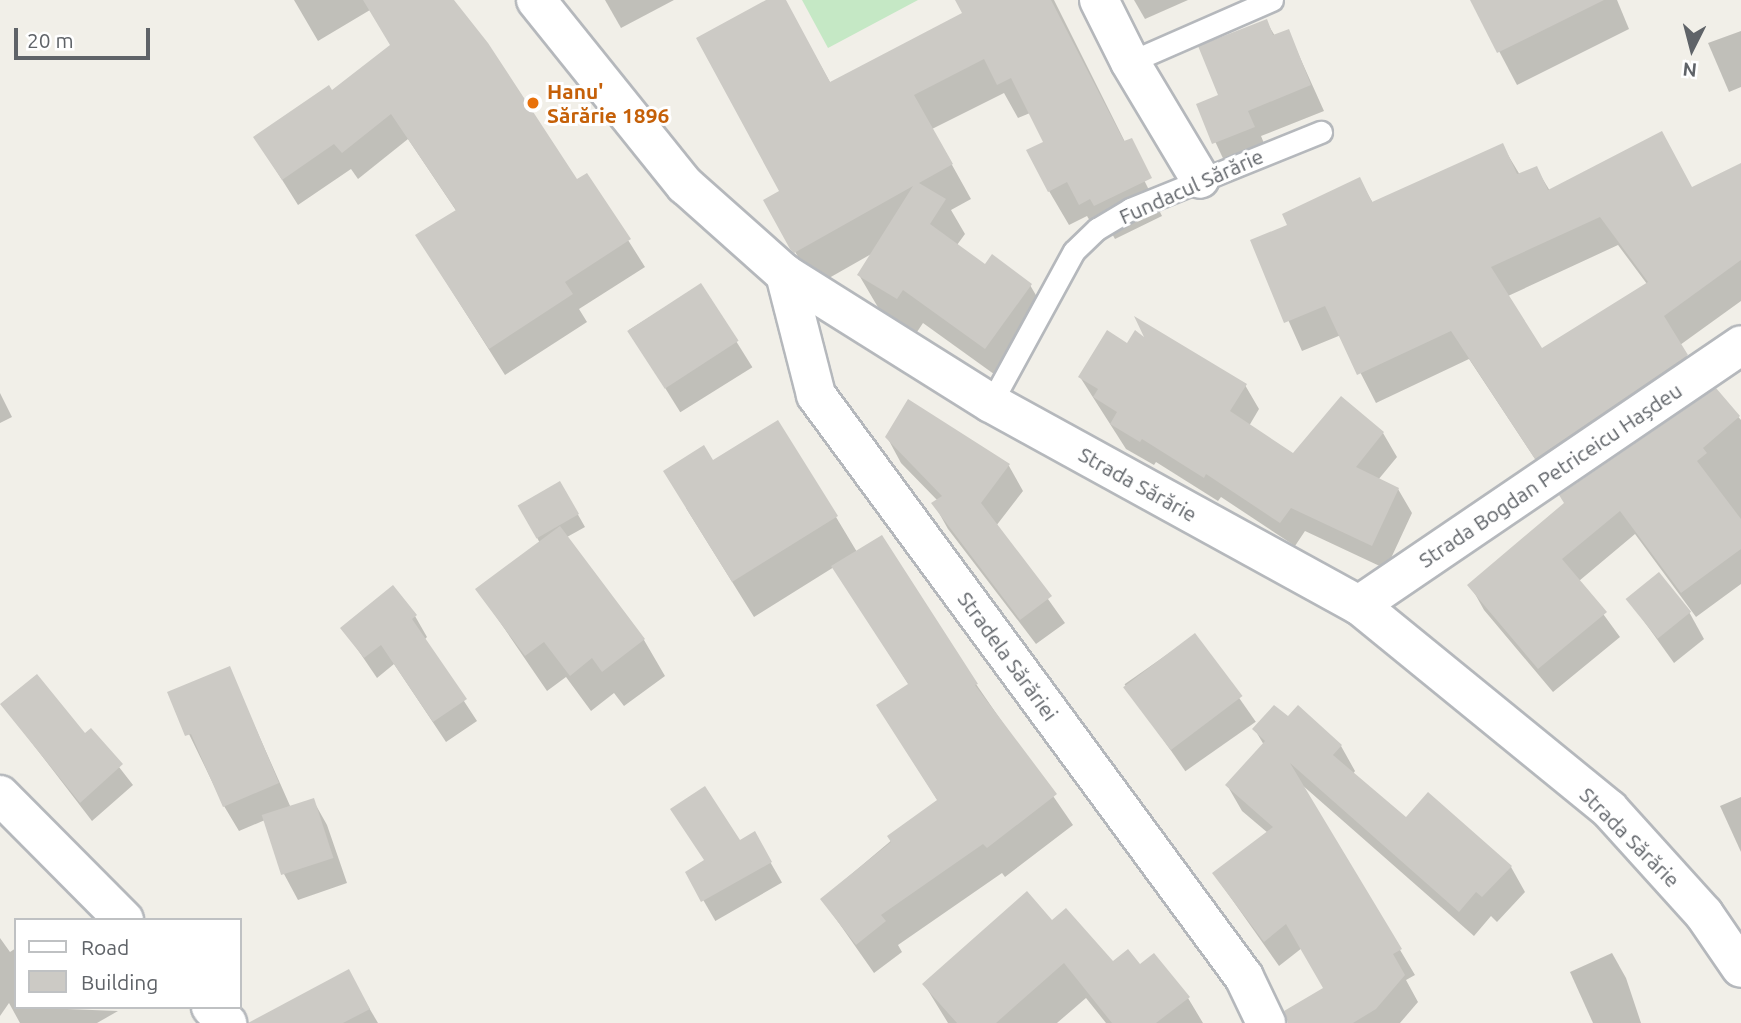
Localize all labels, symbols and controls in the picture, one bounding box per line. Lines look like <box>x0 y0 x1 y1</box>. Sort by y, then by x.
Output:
scale bar <box>18 14 154 58</box>
north arrow <box>1657 14 1727 84</box>
text: 20 m <box>27 28 74 52</box>
text: N <box>1682 58 1698 82</box>
place label: Hanu' Sărărie 1896 <box>547 78 669 128</box>
marker: Hanu' Sărărie 1896 <box>525 95 541 111</box>
street label: Fundacul Sărărie <box>1115 143 1267 229</box>
street label: Strada Bogdan Petriceicu Hașdeu <box>1414 377 1686 573</box>
street label: Strada Sărărie <box>1075 441 1201 527</box>
street label: Stradela Sărăriei <box>953 587 1063 725</box>
street label: Strada Sărărie <box>1575 782 1685 892</box>
legend <box>14 918 242 1009</box>
text: Road <box>81 935 129 959</box>
text: Building <box>81 970 158 994</box>

